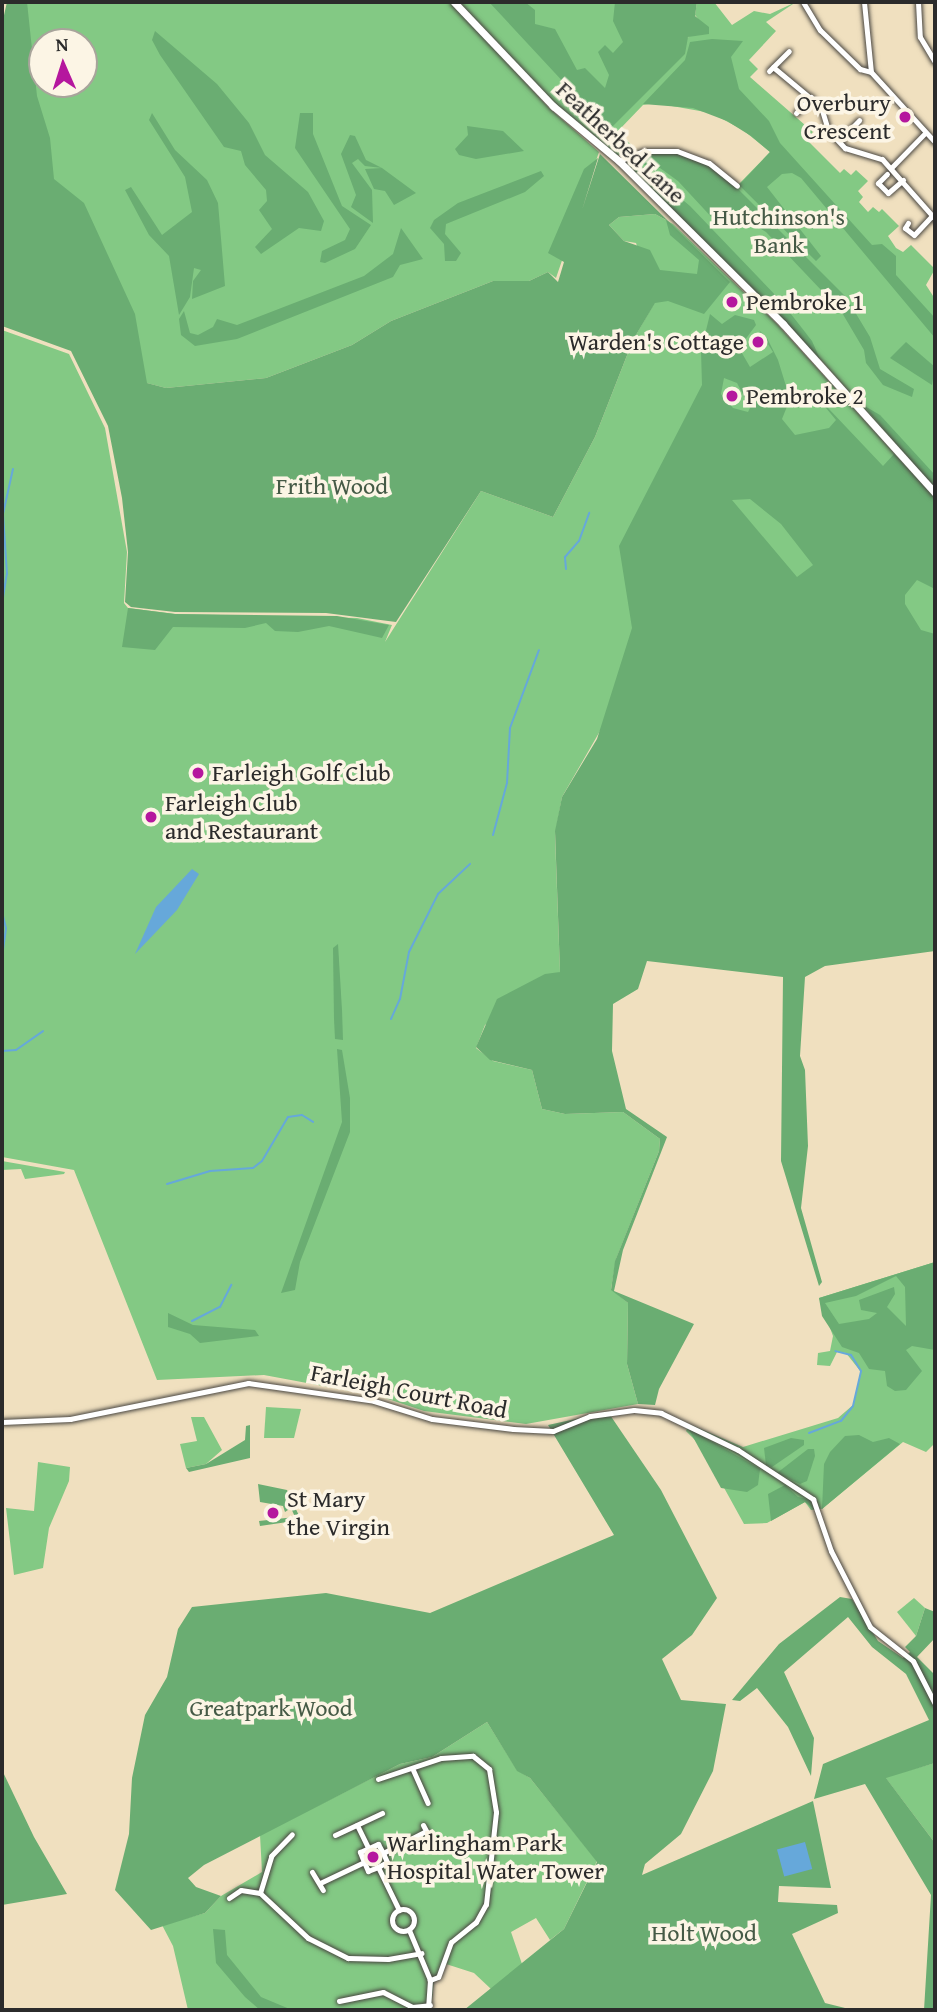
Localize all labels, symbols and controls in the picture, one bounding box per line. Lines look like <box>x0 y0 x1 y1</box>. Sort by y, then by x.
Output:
north arrow <box>28 28 98 98</box>
text: N <box>55 30 69 58</box>
street label: Featherbed Lane <box>550 75 692 209</box>
place label: Overbury Crescent <box>797 89 891 145</box>
marker: Overbury Crescent <box>897 109 913 125</box>
park label: Hutchinson's Bank <box>713 203 845 259</box>
place label: Pembroke 1 <box>746 288 864 316</box>
marker: Pembroke 1 <box>724 294 740 310</box>
place label: Warden's Cottage <box>568 328 744 356</box>
marker: Warden's Cottage <box>750 334 766 350</box>
place label: Pembroke 2 <box>746 382 864 410</box>
marker: Pembroke 2 <box>724 388 740 404</box>
park label: Frith Wood <box>276 472 388 500</box>
place label: Farleigh Golf Club <box>212 759 391 787</box>
marker: Farleigh Golf Club <box>190 765 206 781</box>
place label: Farleigh Club and Restaurant <box>165 789 318 845</box>
marker: Farleigh Club and Restaurant <box>143 809 159 825</box>
street label: Farleigh Court Road <box>308 1358 510 1424</box>
place label: St Mary the Virgin <box>287 1485 390 1541</box>
marker: St Mary the Virgin <box>265 1505 281 1521</box>
park label: Greatpark Wood <box>189 1694 353 1722</box>
place label: Warlingham Park Hospital Water Tower <box>387 1829 604 1885</box>
marker: Warlingham Park Hospital Water Tower <box>365 1849 381 1865</box>
park label: Holt Wood <box>651 1919 757 1947</box>

